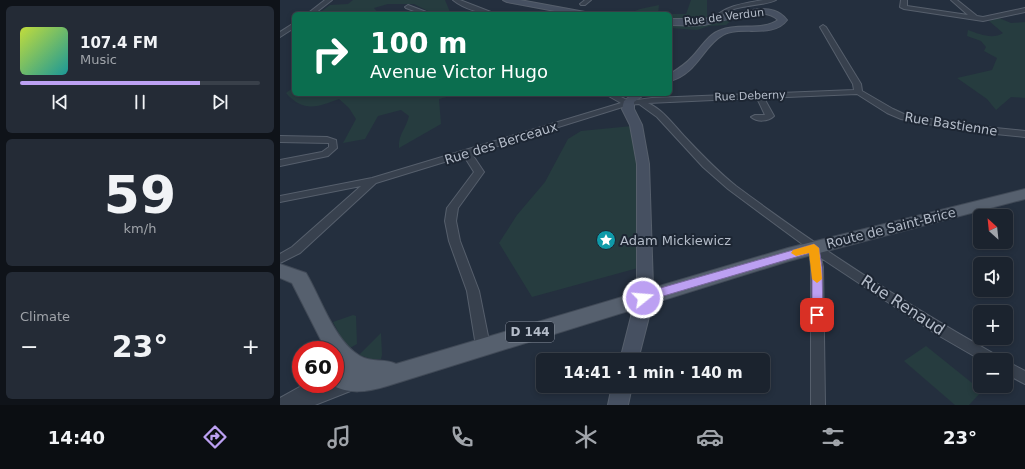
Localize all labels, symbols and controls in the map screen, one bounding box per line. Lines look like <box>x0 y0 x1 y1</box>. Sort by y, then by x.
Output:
street label: Rue de Verdun <box>683 6 765 28</box>
text: 100 m <box>370 27 467 60</box>
icon: right <box>304 28 356 80</box>
text: 107.4 FM <box>80 34 158 52</box>
text: Music <box>80 52 117 67</box>
text: Avenue Victor Hugo <box>370 61 548 82</box>
street label: Rue Deberny <box>714 88 786 104</box>
icon: previous <box>49 91 71 113</box>
icon: pause <box>129 91 151 113</box>
icon: next <box>209 91 231 113</box>
street label: Rue Bastienne <box>904 109 998 139</box>
street label: Rue des Berceaux <box>443 119 559 167</box>
text: 59 <box>104 165 176 225</box>
street label: Route de Saint-Brice <box>825 205 957 251</box>
north arrow <box>973 209 1013 249</box>
map controls <box>973 209 1013 393</box>
text: km/h <box>124 221 156 236</box>
place icon: Adam Mickiewicz <box>595 229 617 251</box>
place label: Adam Mickiewicz <box>620 233 731 248</box>
button: sound <box>973 257 1013 297</box>
street label: Rue Renaud <box>858 271 948 339</box>
position arrow <box>622 277 664 319</box>
pin <box>800 298 834 332</box>
icon: arrive <box>806 304 828 326</box>
button: + <box>973 305 1013 345</box>
text: Climate <box>20 309 70 324</box>
road number: D 144 <box>506 322 554 342</box>
text: 23° <box>112 329 168 364</box>
text: − <box>20 334 38 359</box>
text: + <box>242 334 260 359</box>
speed limit sign: 60 <box>292 341 344 393</box>
button: − <box>973 353 1013 393</box>
text: 14:41 · 1 min · 140 m <box>563 364 743 382</box>
icon: directions <box>201 423 229 451</box>
icon: music <box>325 423 353 451</box>
icon: phone <box>448 423 476 451</box>
icon: climate <box>572 423 600 451</box>
icon: car <box>696 423 724 451</box>
icon: filters <box>819 423 847 451</box>
text: 14:40 <box>48 427 105 448</box>
text: 23° <box>943 427 977 448</box>

